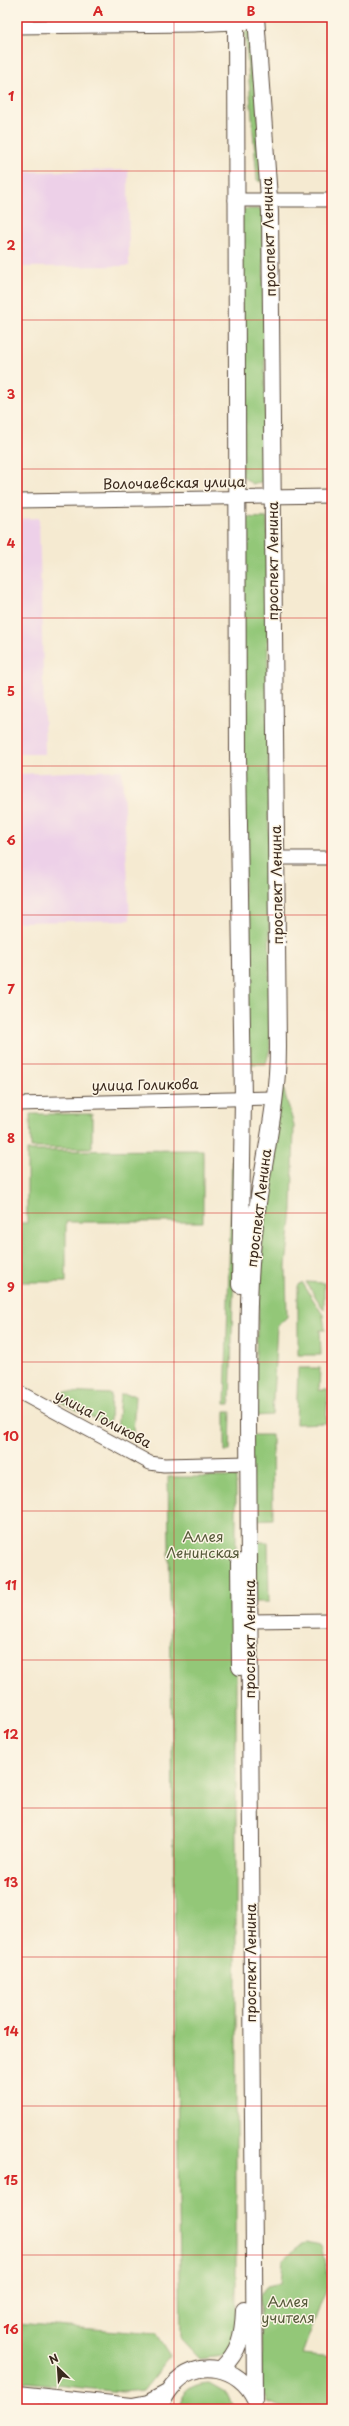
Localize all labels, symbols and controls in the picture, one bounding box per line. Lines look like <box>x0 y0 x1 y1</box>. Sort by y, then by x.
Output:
text: A <box>93 1 103 20</box>
text: B <box>247 1 256 20</box>
text: 1 <box>8 86 14 105</box>
street label: проспект Ленина <box>256 177 281 297</box>
text: 2 <box>6 235 16 254</box>
text: 3 <box>7 384 16 403</box>
street label: Волочаевская улица <box>103 471 246 494</box>
street label: проспект Ленина <box>262 501 283 621</box>
text: 4 <box>7 533 16 552</box>
text: 5 <box>7 681 15 700</box>
street label: проспект Ленина <box>265 825 288 945</box>
text: 6 <box>6 830 16 849</box>
text: 7 <box>7 979 15 998</box>
street label: улица Голикова <box>91 1073 199 1096</box>
text: 8 <box>7 1128 15 1147</box>
street label: проспект Ленина <box>241 1147 276 1268</box>
text: 9 <box>7 1277 15 1296</box>
street label: улица Голикова <box>51 1384 156 1453</box>
text: 10 <box>3 1426 19 1445</box>
park label: Аллея Ленинская <box>166 1526 240 1563</box>
text: 11 <box>5 1575 17 1594</box>
street label: проспект Ленина <box>239 1579 260 1699</box>
text: 12 <box>3 1724 19 1743</box>
text: 13 <box>4 1872 19 1891</box>
street label: проспект Ленина <box>240 1903 261 2023</box>
text: 14 <box>3 2021 19 2040</box>
text: 15 <box>4 2170 18 2189</box>
park label: Аллея учителя <box>261 2291 315 2328</box>
text: 16 <box>3 2319 19 2338</box>
north arrow <box>38 2348 78 2388</box>
text: N <box>46 2349 61 2368</box>

